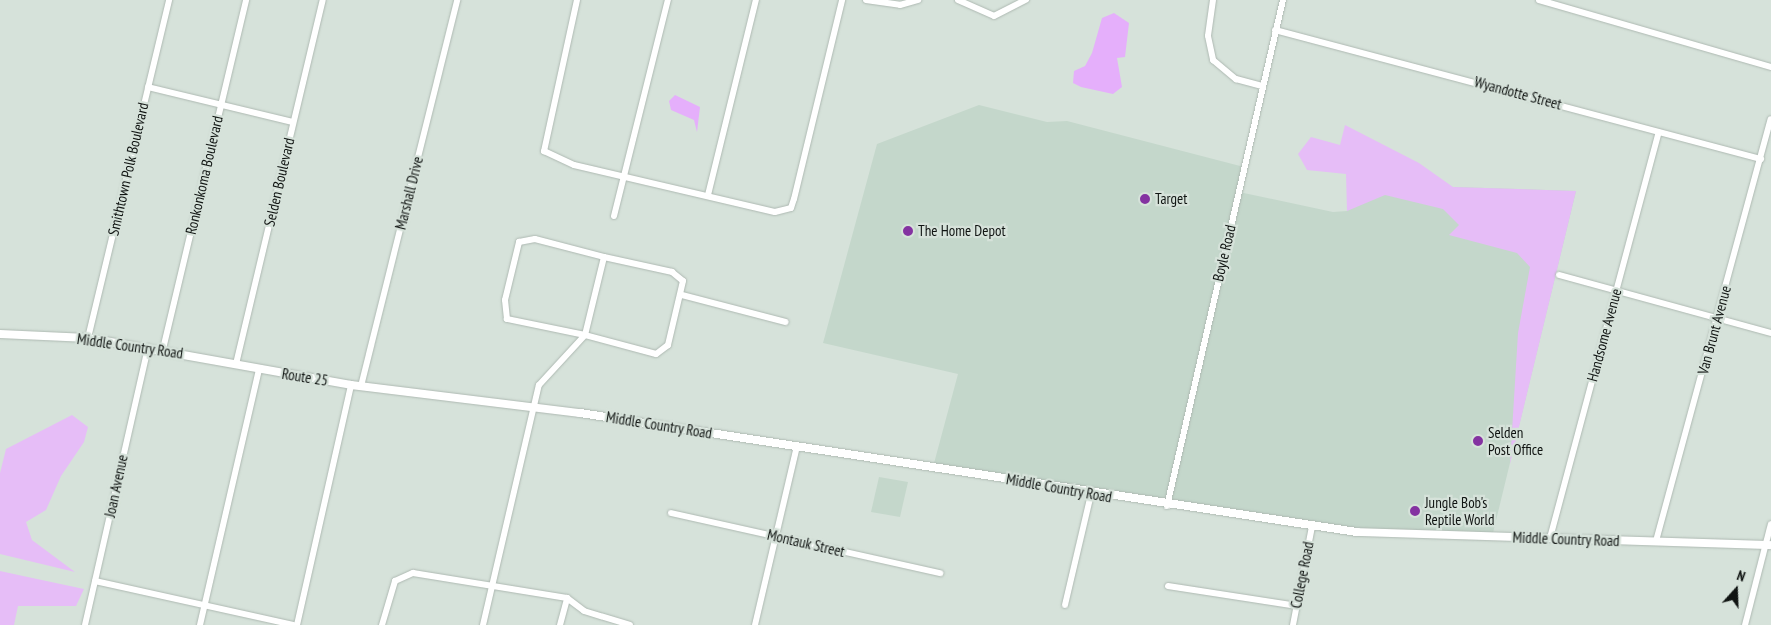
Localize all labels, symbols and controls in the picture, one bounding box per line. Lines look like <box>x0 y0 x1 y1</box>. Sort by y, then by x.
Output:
street label: Wyandotte Street <box>1472 73 1564 113</box>
street label: Smithtown Polk Boulevard <box>104 101 152 237</box>
street label: Ronkonkoma Boulevard <box>182 114 226 236</box>
street label: Selden Boulevard <box>260 136 298 228</box>
street label: Marshall Drive <box>391 155 427 231</box>
place label: Target <box>1155 190 1187 208</box>
marker: Target <box>1139 193 1151 205</box>
place label: The Home Depot <box>918 222 1006 240</box>
street label: Boyle Road <box>1209 223 1239 283</box>
marker: The Home Depot <box>902 225 914 237</box>
street label: Van Brunt Avenue <box>1693 283 1735 377</box>
street label: Handsome Avenue <box>1583 286 1625 384</box>
street label: Middle Country Road <box>76 330 184 362</box>
street label: Route 25 <box>281 364 329 390</box>
street label: Middle Country Road <box>605 408 713 442</box>
place label: Selden Post Office <box>1488 423 1543 458</box>
marker: Selden Post Office <box>1472 435 1484 447</box>
street label: Joan Avenue <box>101 453 131 519</box>
street label: Middle Country Road <box>1005 470 1113 506</box>
place label: Jungle Bob's Reptile World <box>1425 493 1495 528</box>
marker: Jungle Bob's Reptile World <box>1409 505 1421 517</box>
street label: Montauk Street <box>765 525 847 561</box>
street label: Middle Country Road <box>1512 528 1620 550</box>
street label: College Road <box>1287 540 1317 610</box>
north arrow <box>1711 565 1761 615</box>
text: N <box>1734 566 1748 586</box>

